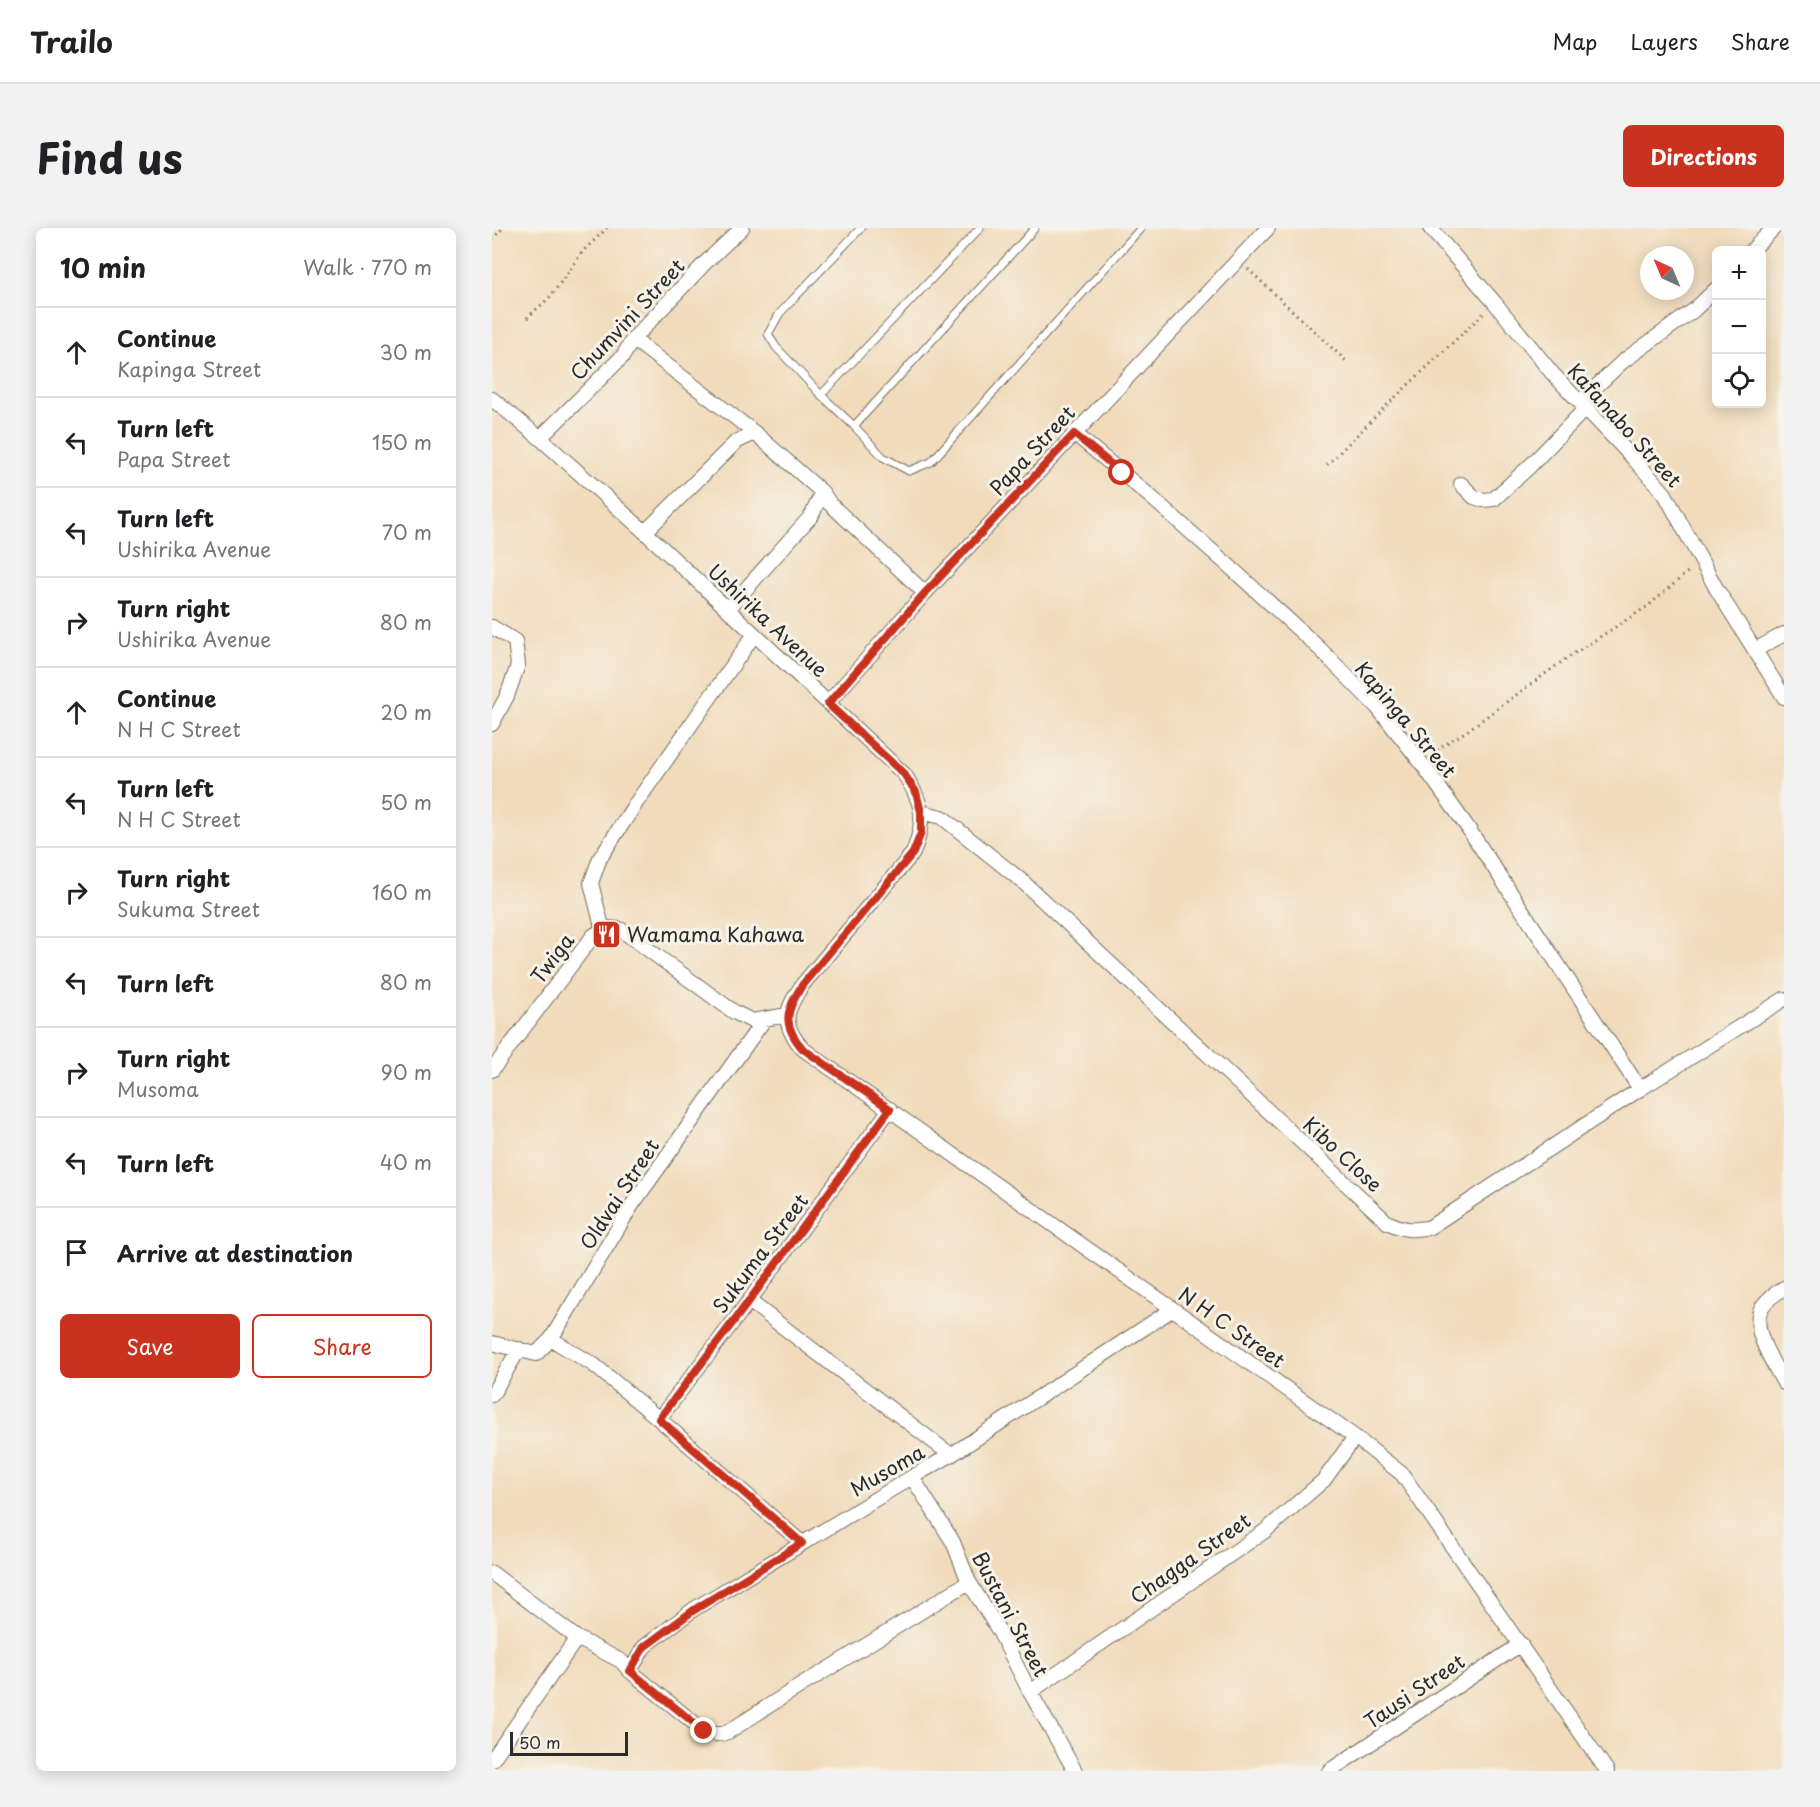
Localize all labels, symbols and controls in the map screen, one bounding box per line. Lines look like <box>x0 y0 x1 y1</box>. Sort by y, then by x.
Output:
text: Trailo <box>30 20 113 63</box>
text: Map <box>1553 25 1597 57</box>
text: Layers <box>1630 25 1698 57</box>
text: Share <box>1731 25 1790 57</box>
text: Find us <box>36 125 183 188</box>
button: Directions <box>1623 125 1784 187</box>
north arrow <box>1640 246 1694 300</box>
map controls <box>1712 246 1766 408</box>
button: + <box>1712 246 1766 300</box>
text: 10 min <box>60 248 146 287</box>
text: Walk · 770 m <box>303 252 432 282</box>
street label: Chumvini Street <box>563 252 691 386</box>
button: − <box>1712 300 1766 354</box>
text: Continue <box>117 321 216 354</box>
icon: ahead <box>60 336 93 369</box>
text: 30 m <box>379 337 432 367</box>
text: Kapinga Street <box>117 354 261 384</box>
button: locate <box>1712 354 1766 408</box>
street label: Kafanabo Street <box>1561 356 1689 494</box>
street label: Papa Street <box>982 398 1082 502</box>
text: Turn left <box>117 411 214 444</box>
icon: left <box>60 426 93 459</box>
text: 150 m <box>372 427 432 457</box>
text: Papa Street <box>117 444 230 474</box>
route start <box>1108 459 1134 485</box>
text: Turn left <box>117 501 214 534</box>
icon: left <box>60 516 93 549</box>
text: 70 m <box>382 517 432 547</box>
text: Ushirika Avenue <box>117 534 271 564</box>
street label: Ushirika Avenue <box>701 556 835 684</box>
text: Turn right <box>117 591 230 624</box>
icon: right <box>60 606 93 639</box>
text: 80 m <box>380 607 432 637</box>
text: Ushirika Avenue <box>117 624 271 654</box>
street label: Kapinga Street <box>1348 654 1464 784</box>
text: Continue <box>117 681 216 714</box>
icon: ahead <box>60 696 93 729</box>
text: 20 m <box>380 697 432 727</box>
text: N H C Street <box>117 714 241 744</box>
text: Turn left <box>117 771 214 804</box>
icon: left <box>60 786 93 819</box>
text: 50 m <box>380 787 432 817</box>
text: N H C Street <box>117 804 241 834</box>
text: Turn right <box>117 861 230 894</box>
icon: right <box>60 876 93 909</box>
text: 160 m <box>372 877 432 907</box>
text: Sukuma Street <box>117 894 260 924</box>
restaurant icon: Wamama Kahawa <box>590 918 622 950</box>
place label: Wamama Kahawa <box>627 919 805 949</box>
street label: Twiga <box>523 926 581 989</box>
icon: left <box>60 966 93 999</box>
text: Turn left <box>117 966 214 999</box>
text: 80 m <box>380 967 432 997</box>
text: Turn right <box>117 1041 230 1074</box>
icon: right <box>60 1056 93 1089</box>
text: 90 m <box>381 1057 432 1087</box>
text: Musoma <box>117 1074 199 1104</box>
street label: Kibo Close <box>1297 1109 1389 1199</box>
street label: Oldvai Street <box>572 1133 666 1255</box>
icon: left <box>60 1146 93 1179</box>
text: Turn left <box>117 1146 214 1179</box>
text: 40 m <box>380 1147 432 1177</box>
street label: Sukuma Street <box>705 1187 815 1319</box>
icon: arrive <box>60 1236 93 1269</box>
text: Arrive at destination <box>117 1236 353 1269</box>
street label: N H C Street <box>1173 1279 1291 1375</box>
button: Save <box>60 1314 240 1378</box>
button: Share <box>252 1314 432 1378</box>
street label: Musoma <box>844 1436 930 1503</box>
street label: Chagga Street <box>1124 1505 1256 1611</box>
street label: Bustani Street <box>965 1546 1057 1682</box>
street label: Tausi Street <box>1358 1646 1470 1736</box>
route end <box>690 1717 716 1743</box>
scale bar <box>510 1729 628 1756</box>
text: 50 m <box>519 1730 560 1754</box>

